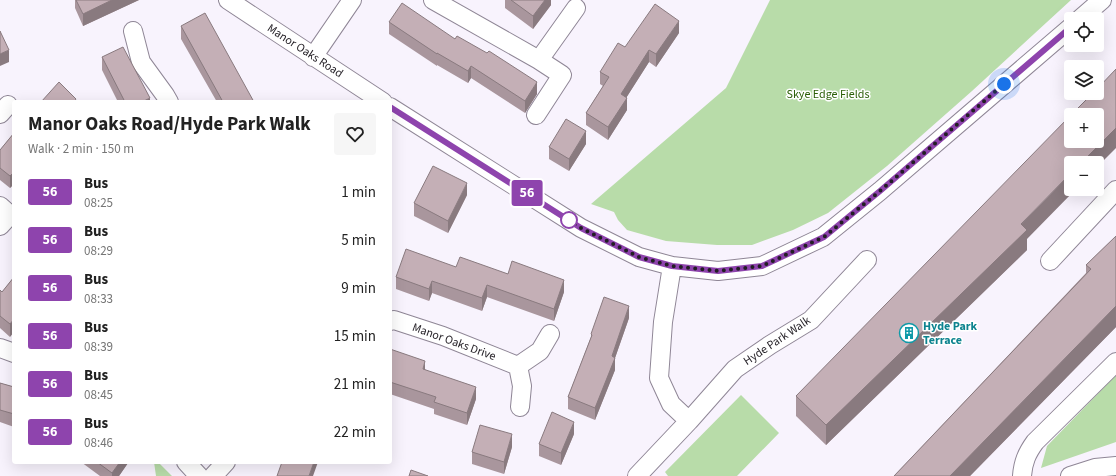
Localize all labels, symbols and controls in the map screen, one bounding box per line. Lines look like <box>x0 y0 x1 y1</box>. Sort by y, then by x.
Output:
map controls <box>1064 12 1104 196</box>
button: locate <box>1064 12 1104 52</box>
street label: Manor Oaks Road <box>264 20 346 82</box>
button: layers <box>1064 60 1104 100</box>
your location <box>994 74 1014 94</box>
park label: Skye Edge Fields <box>787 86 869 103</box>
button: + <box>1064 108 1104 148</box>
text: Manor Oaks Road/Hyde Park Walk <box>28 111 311 138</box>
button: heart <box>334 113 376 155</box>
text: Walk · 2 min · 150 m <box>28 140 134 158</box>
button: − <box>1064 156 1104 196</box>
text: Bus <box>84 173 108 194</box>
line badge: 56 <box>509 180 545 206</box>
text: 56 <box>43 182 57 202</box>
text: 1 min <box>341 182 376 203</box>
text: 56 <box>520 183 534 203</box>
text: 08:25 <box>84 194 113 212</box>
unlabelled marker <box>560 211 578 229</box>
text: Bus <box>84 221 108 242</box>
text: 56 <box>43 230 57 250</box>
text: 5 min <box>341 230 376 251</box>
text: 08:29 <box>84 242 113 260</box>
text: Bus <box>84 269 108 290</box>
text: 56 <box>43 278 57 298</box>
text: 9 min <box>341 278 376 299</box>
text: 08:33 <box>84 290 113 308</box>
street label: Hyde Park Walk <box>740 312 814 370</box>
text: Bus <box>84 317 108 338</box>
place label: Hyde Park Terrace <box>923 318 978 349</box>
street label: Manor Oaks Drive <box>410 319 498 365</box>
building icon: Hyde Park Terrace <box>898 322 920 344</box>
text: 56 <box>43 326 57 346</box>
text: 15 min <box>334 326 376 347</box>
text: 08:39 <box>84 338 113 356</box>
text: Bus <box>84 365 108 386</box>
text: 56 <box>43 374 57 394</box>
text: 21 min <box>334 374 376 395</box>
text: 08:45 <box>84 386 113 404</box>
text: Bus <box>84 413 108 434</box>
text: 56 <box>43 422 57 442</box>
text: 22 min <box>334 422 376 443</box>
text: 08:46 <box>84 434 113 452</box>

